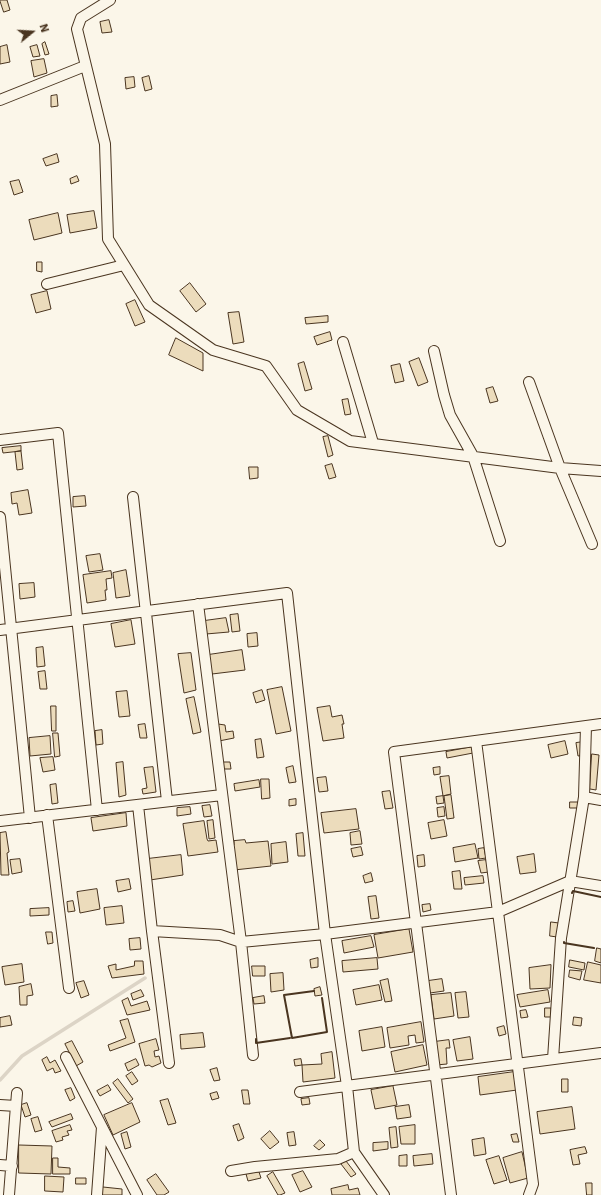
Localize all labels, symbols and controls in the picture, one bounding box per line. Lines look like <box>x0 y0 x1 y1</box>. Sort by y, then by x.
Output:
north arrow <box>12 12 52 52</box>
text: N <box>36 22 51 34</box>

